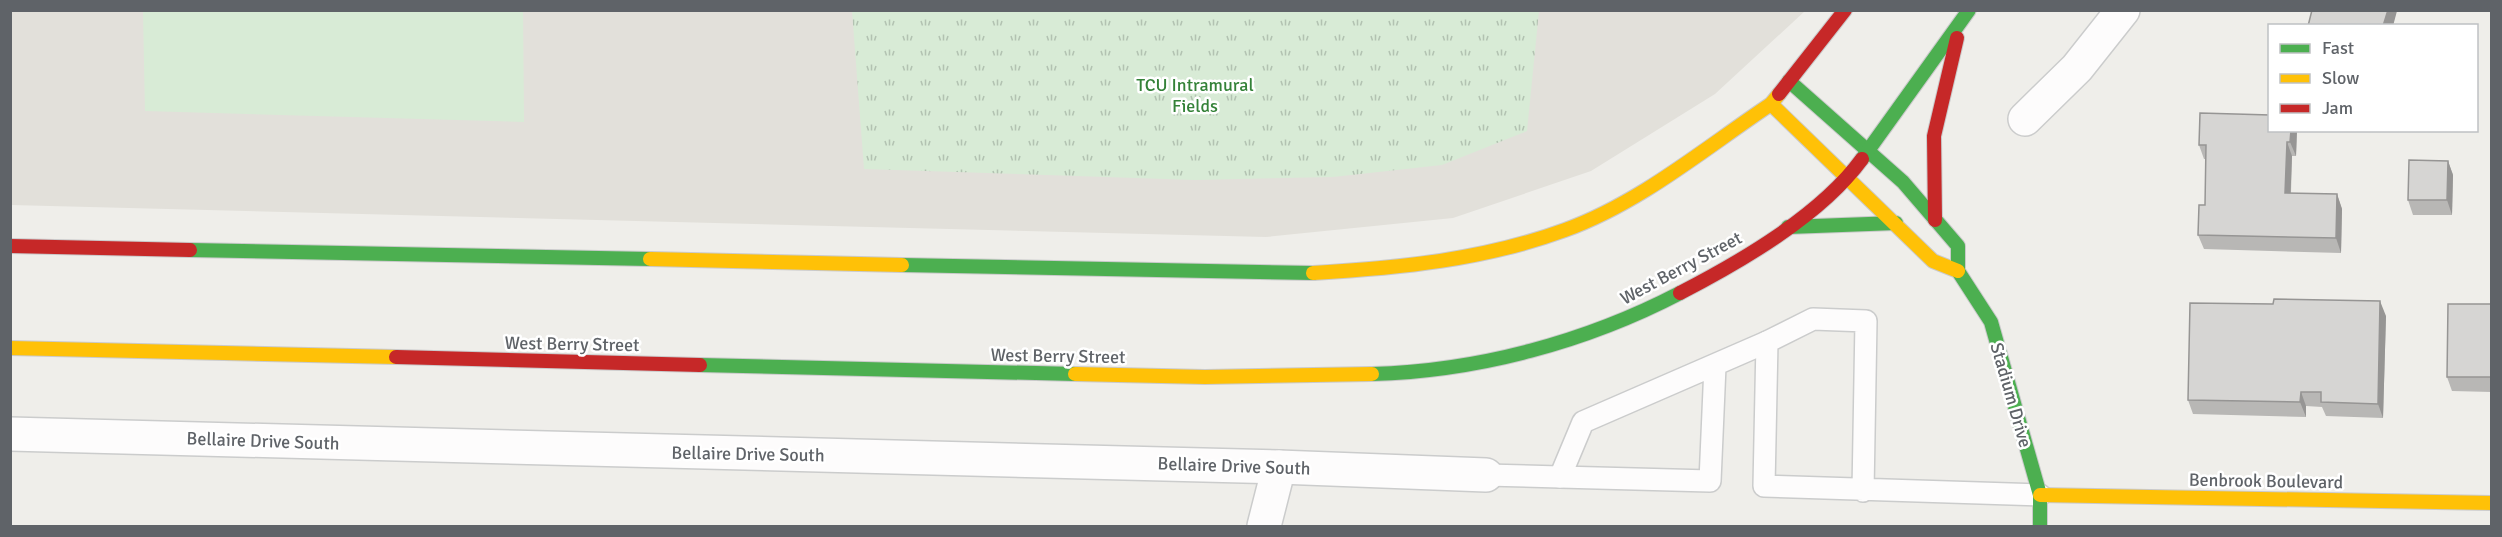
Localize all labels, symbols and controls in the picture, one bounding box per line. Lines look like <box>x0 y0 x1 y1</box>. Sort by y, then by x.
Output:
legend <box>2268 24 2478 132</box>
text: Fast <box>2322 37 2354 59</box>
text: Slow <box>2322 67 2359 89</box>
park label: TCU Intramural Fields <box>1136 74 1254 117</box>
text: Jam <box>2322 97 2353 119</box>
street label: West Berry Street <box>1616 227 1746 309</box>
street label: West Berry Street <box>505 332 639 356</box>
street label: Stadium Drive <box>1986 340 2036 450</box>
street label: West Berry Street <box>991 344 1125 368</box>
street label: Bellaire Drive South <box>186 427 340 455</box>
street label: Bellaire Drive South <box>671 442 825 466</box>
street label: Bellaire Drive South <box>1157 452 1311 480</box>
street label: Benbrook Boulevard <box>2189 469 2343 493</box>

